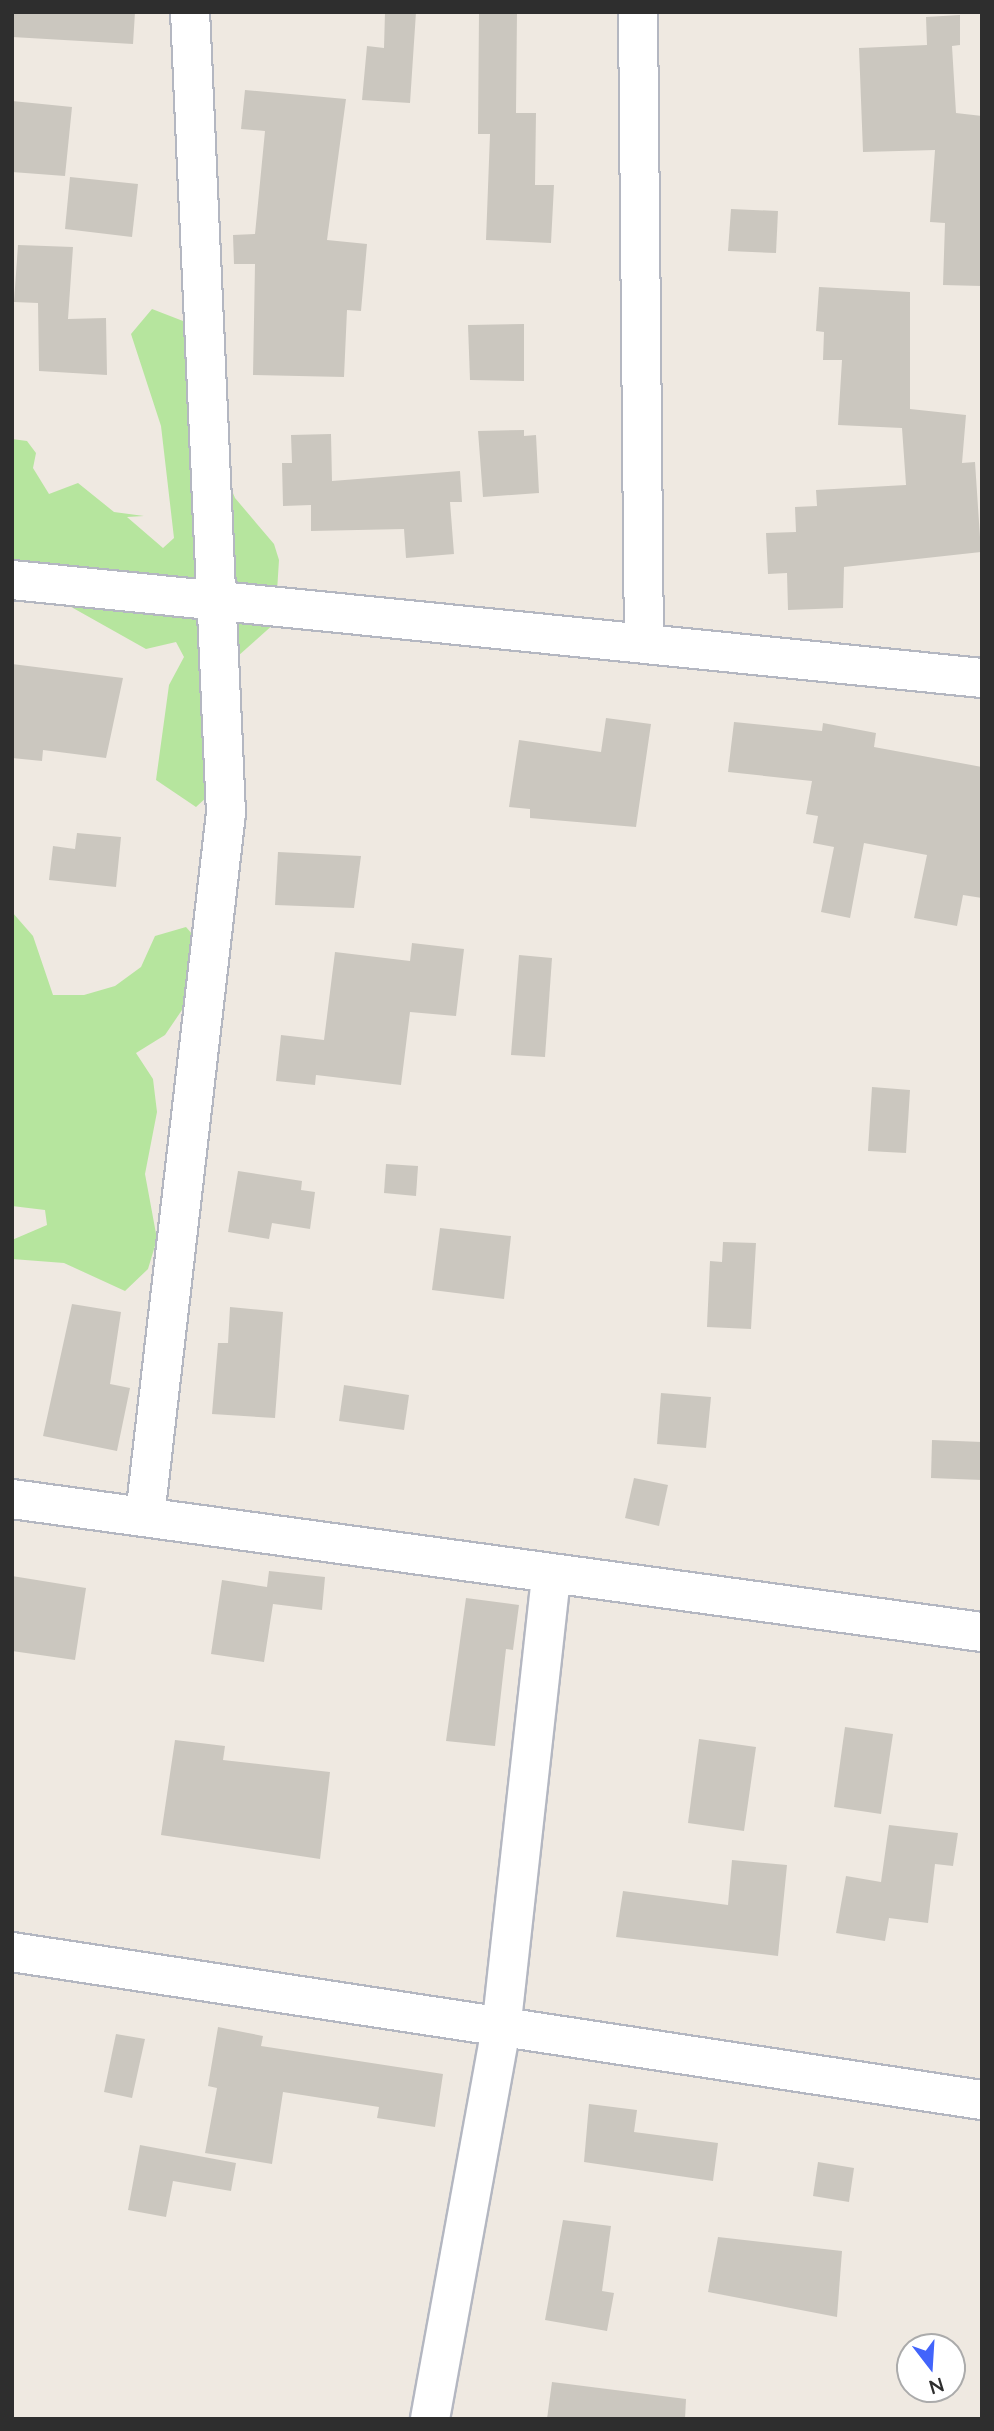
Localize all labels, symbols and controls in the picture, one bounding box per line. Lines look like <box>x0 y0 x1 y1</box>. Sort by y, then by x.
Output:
north arrow <box>896 2333 966 2403</box>
text: N <box>926 2374 947 2400</box>

